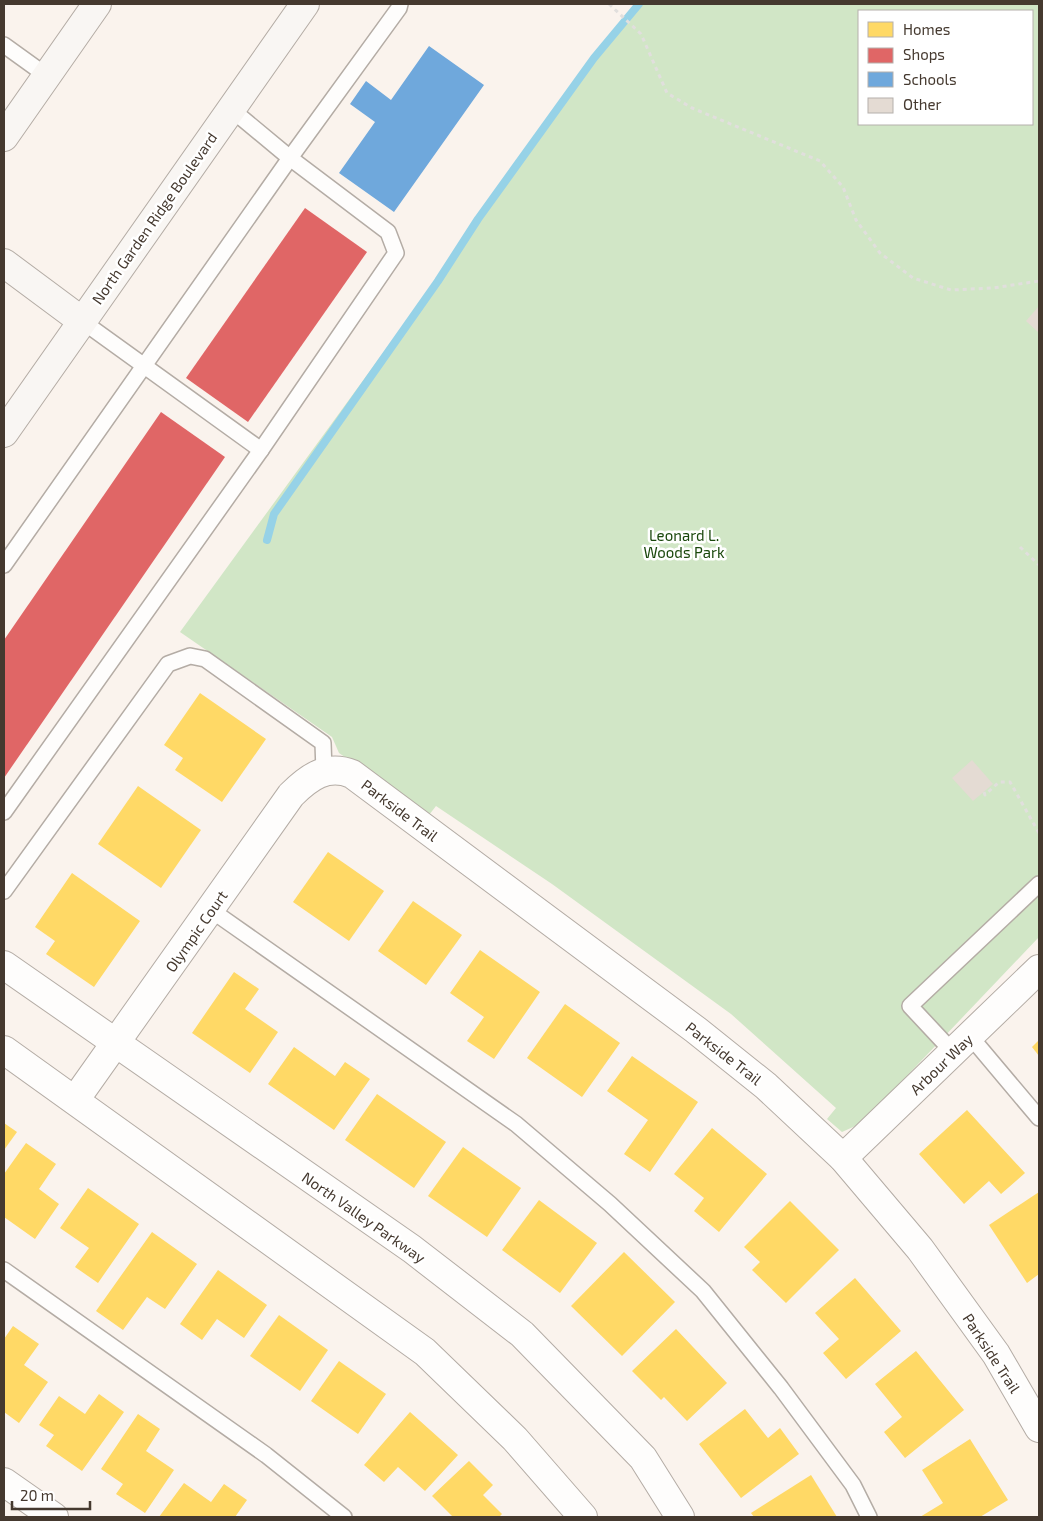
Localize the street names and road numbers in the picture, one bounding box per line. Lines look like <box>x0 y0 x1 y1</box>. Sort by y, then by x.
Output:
street label: North Garden Ridge Boulevard <box>88 129 220 307</box>
street label: Parkside Trail <box>358 775 442 845</box>
street label: Olympic Court <box>161 886 231 975</box>
street label: Parkside Trail <box>682 1018 766 1089</box>
street label: Arbour Way <box>906 1030 976 1098</box>
street label: North Valley Parkway <box>299 1168 429 1266</box>
street label: Parkside Trail <box>960 1310 1025 1397</box>

